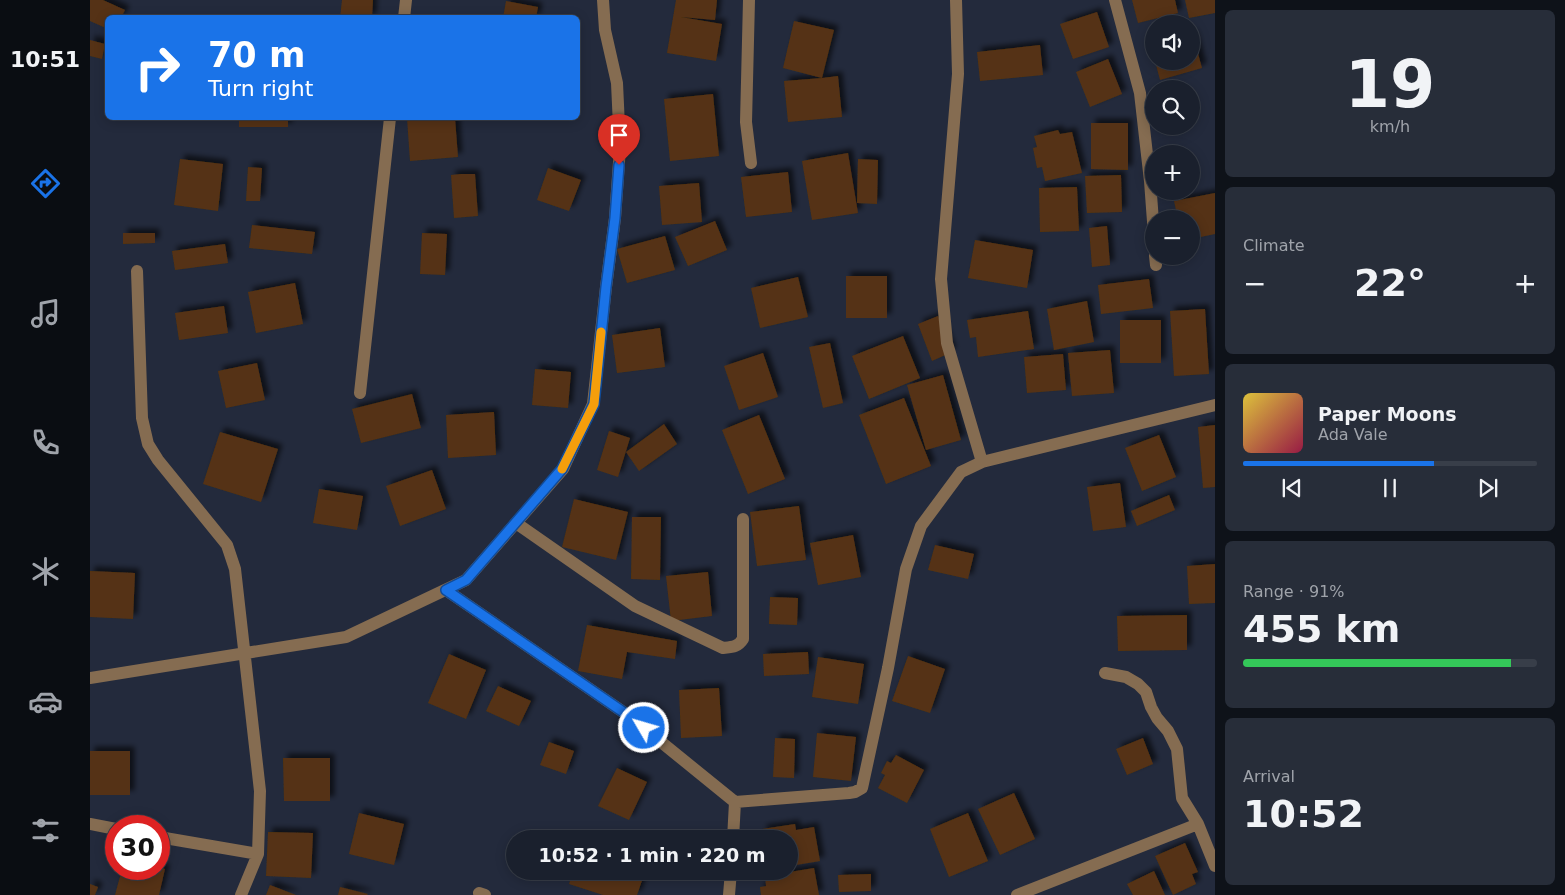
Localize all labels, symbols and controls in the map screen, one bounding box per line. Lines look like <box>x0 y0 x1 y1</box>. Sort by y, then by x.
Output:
map controls <box>1145 15 1200 265</box>
button: sound <box>1145 15 1200 70</box>
icon: right <box>125 35 190 100</box>
text: 70 m <box>208 35 305 75</box>
text: 10:51 <box>10 47 80 72</box>
text: 19 <box>1345 47 1435 122</box>
text: Turn right <box>208 76 313 101</box>
button: search <box>1145 80 1200 135</box>
pin <box>598 114 640 165</box>
text: km/h <box>1370 117 1410 136</box>
icon: arrive <box>605 121 633 149</box>
button: + <box>1145 145 1200 200</box>
icon: directions <box>28 166 63 201</box>
button: − <box>1145 210 1200 265</box>
text: Climate <box>1243 236 1305 255</box>
text: 22° <box>1354 261 1426 305</box>
text: − <box>1243 267 1266 300</box>
text: + <box>1514 267 1537 300</box>
icon: music <box>28 296 63 331</box>
text: Paper Moons <box>1318 403 1457 425</box>
icon: phone <box>28 425 63 460</box>
text: Ada Vale <box>1318 425 1388 444</box>
icon: previous <box>1278 474 1306 502</box>
icon: pause <box>1376 474 1404 502</box>
icon: next <box>1474 474 1502 502</box>
icon: climate <box>28 554 63 589</box>
text: Range · 91% <box>1243 582 1345 601</box>
text: 455 km <box>1243 607 1400 651</box>
icon: car <box>28 684 63 719</box>
position arrow <box>617 701 669 753</box>
text: Arrival <box>1243 767 1295 786</box>
text: 10:52 <box>1243 792 1364 836</box>
icon: filters <box>28 813 63 848</box>
speed limit sign: 30 <box>105 815 170 880</box>
text: 10:52 · 1 min · 220 m <box>538 844 766 866</box>

